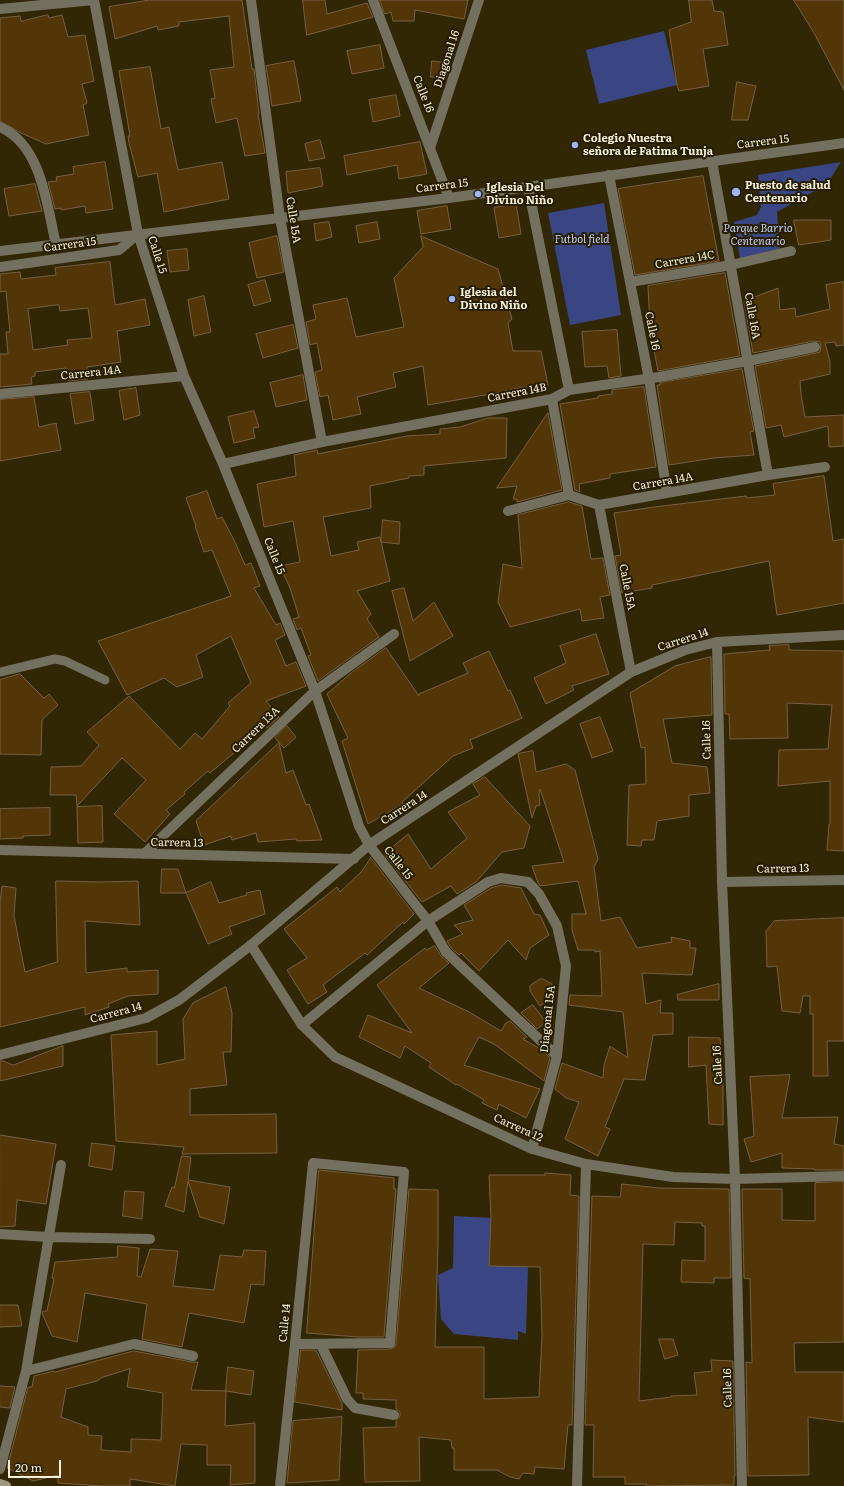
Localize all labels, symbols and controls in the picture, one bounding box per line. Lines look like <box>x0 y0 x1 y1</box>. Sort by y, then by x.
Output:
street label: Diagonal 16 <box>431 29 463 89</box>
street label: Calle 16 <box>410 73 436 115</box>
place label: Colegio Nuestra señora de Fatima Tunja <box>583 132 713 158</box>
street label: Carrera 15 <box>736 132 790 152</box>
marker: Colegio Nuestra señora de Fatima Tunja <box>570 140 580 150</box>
street label: Carrera 15 <box>415 176 469 196</box>
place label: Puesto de salud Centenario <box>745 179 831 205</box>
place label: Iglesia Del Divino Niño <box>486 181 553 207</box>
marker: Puesto de salud Centenario <box>730 186 742 198</box>
marker: Iglesia Del Divino Niño <box>473 189 483 199</box>
street label: Calle 15A <box>283 196 303 244</box>
park label: Parque Barrio Centenario <box>723 222 793 248</box>
park label: Futbol field <box>554 233 610 247</box>
street label: Carrera 15 <box>43 235 97 255</box>
street label: Calle 15 <box>145 235 169 275</box>
street label: Carrera 14C <box>654 248 716 272</box>
place label: Iglesia del Divino Niño <box>460 286 527 312</box>
street label: Calle 16A <box>741 292 763 340</box>
marker: Iglesia del Divino Niño <box>447 294 457 304</box>
street label: Calle 16 <box>642 311 662 351</box>
street label: Carrera 14A <box>60 363 122 383</box>
street label: Carrera 14B <box>486 381 548 405</box>
street label: Carrera 14A <box>632 470 694 494</box>
street label: Calle 15 <box>261 536 287 576</box>
street label: Calle 15A <box>616 563 638 611</box>
street label: Carrera 14 <box>656 626 710 654</box>
street label: Carrera 13A <box>229 704 283 756</box>
street label: Calle 16 <box>700 720 714 760</box>
street label: Carrera 14 <box>378 788 430 828</box>
street label: Carrera 13 <box>150 836 204 850</box>
street label: Calle 15 <box>381 844 415 882</box>
street label: Carrera 13 <box>756 862 810 876</box>
street label: Diagonal 15A <box>538 985 558 1053</box>
street label: Carrera 14 <box>89 1000 143 1026</box>
street label: Calle 16 <box>710 1045 726 1085</box>
street label: Carrera 12 <box>491 1111 545 1145</box>
street label: Calle 14 <box>276 1303 294 1343</box>
street label: Calle 16 <box>721 1368 735 1408</box>
scale bar <box>10 1452 63 1478</box>
text: 20 m <box>15 1458 42 1476</box>

